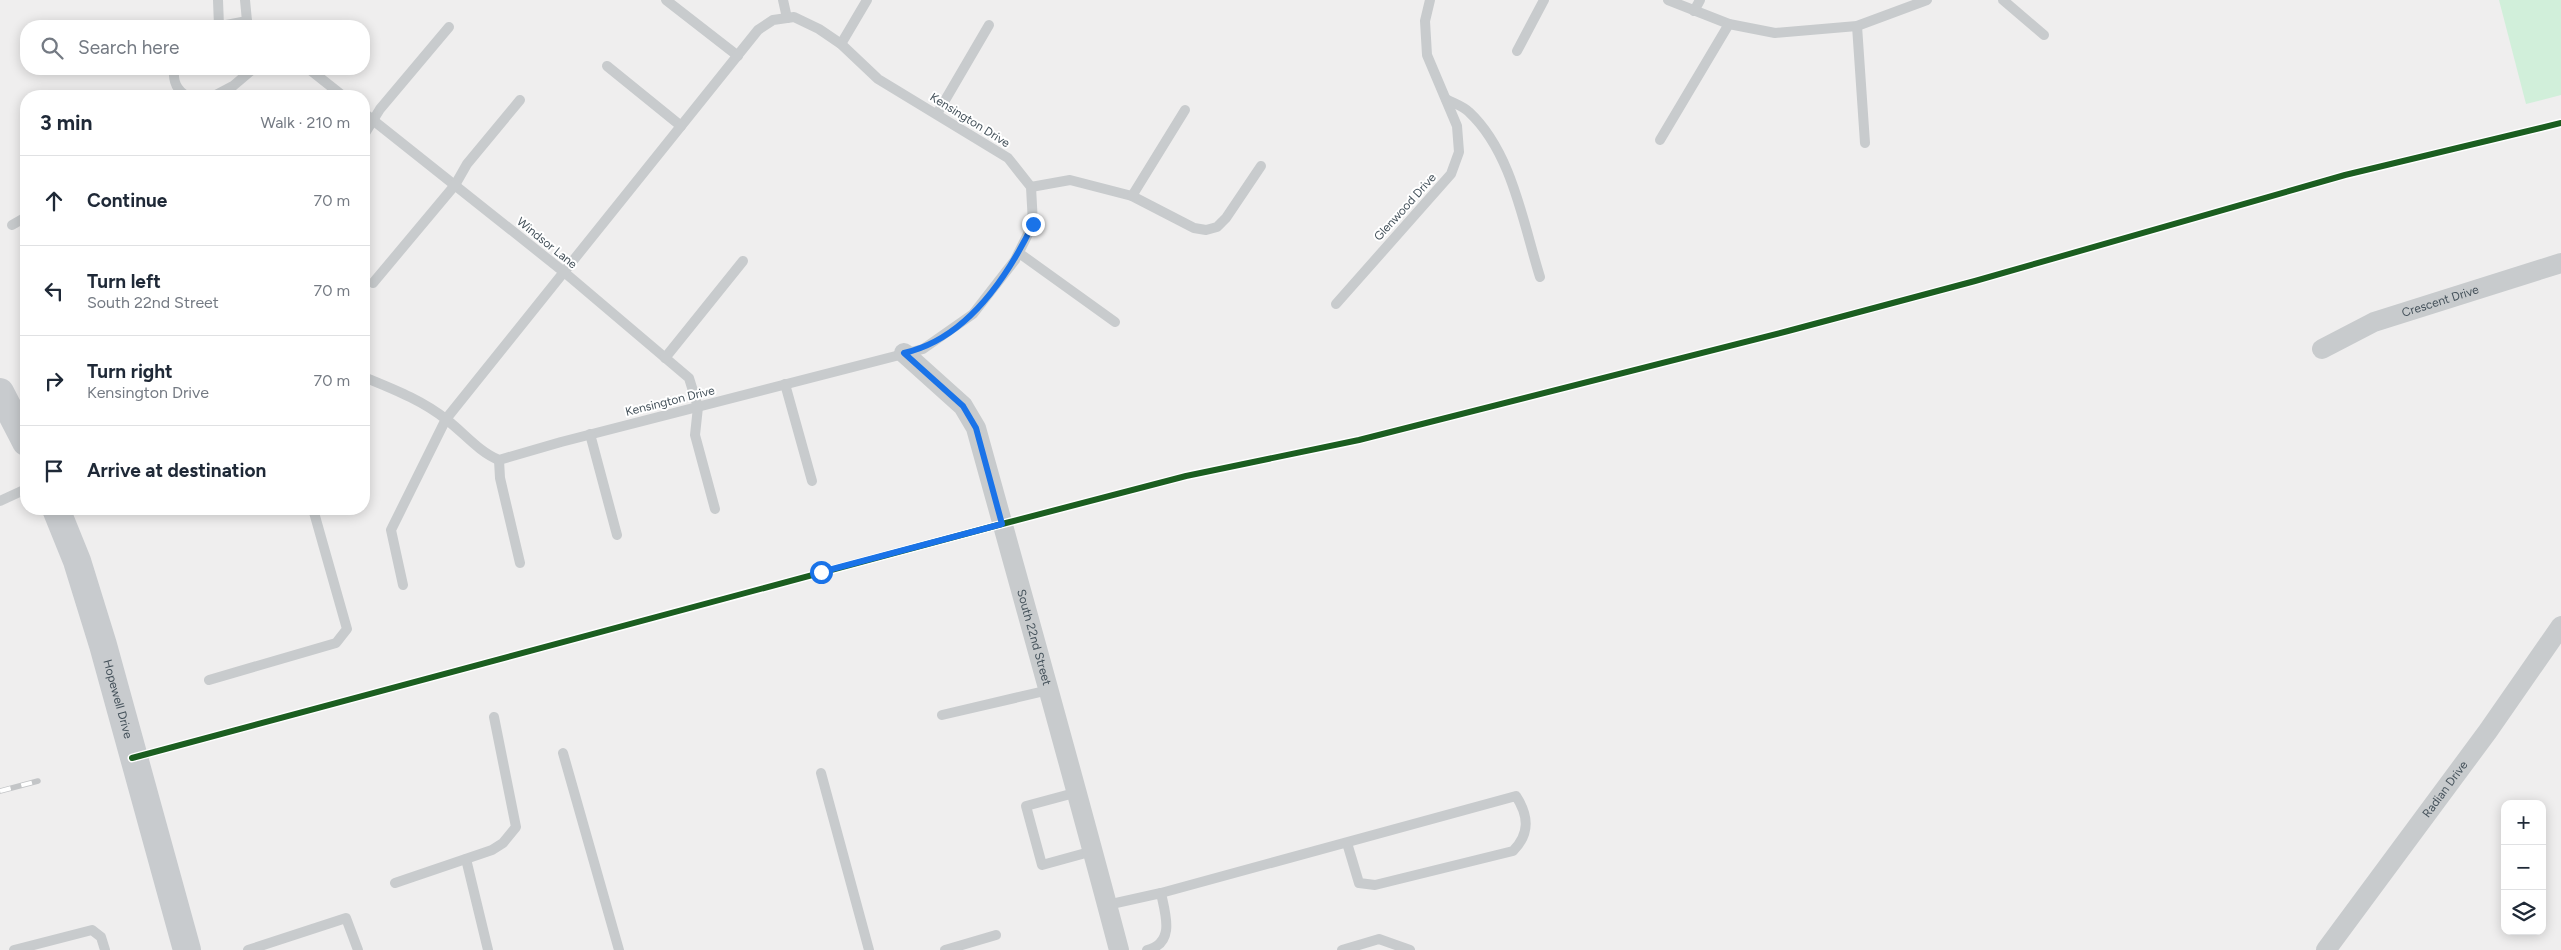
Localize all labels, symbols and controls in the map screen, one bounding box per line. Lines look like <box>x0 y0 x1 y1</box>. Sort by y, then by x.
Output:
search box <box>20 20 370 75</box>
icon: search <box>38 34 66 62</box>
text: Search here <box>78 36 180 59</box>
street label: Kensington Drive <box>928 90 1013 150</box>
text: 3 min <box>40 110 92 135</box>
text: Walk · 210 m <box>261 113 350 132</box>
street label: Glenwood Drive <box>1371 170 1439 244</box>
icon: ahead <box>40 187 68 215</box>
text: Continue <box>87 189 167 212</box>
text: 70 m <box>314 191 350 210</box>
route end <box>1022 213 1045 236</box>
street label: Windsor Lane <box>514 215 580 272</box>
text: Turn left <box>87 270 161 293</box>
icon: left <box>40 277 68 305</box>
text: 70 m <box>314 281 350 300</box>
street label: Crescent Drive <box>2400 282 2481 320</box>
text: South 22nd Street <box>87 293 219 312</box>
text: Turn right <box>87 360 173 383</box>
icon: right <box>40 367 68 395</box>
text: 70 m <box>314 371 350 390</box>
text: Kensington Drive <box>87 383 209 402</box>
street label: Kensington Drive <box>624 383 716 419</box>
icon: arrive <box>40 457 68 485</box>
text: Arrive at destination <box>87 459 266 482</box>
route start <box>810 561 833 584</box>
street label: South 22nd Street <box>1014 588 1054 687</box>
street label: Hopewell Drive <box>100 658 136 740</box>
street label: Radian Drive <box>2419 758 2471 820</box>
map controls <box>2501 800 2546 935</box>
button: + <box>2501 800 2546 845</box>
button: − <box>2501 845 2546 890</box>
button: layers <box>2501 890 2546 935</box>

